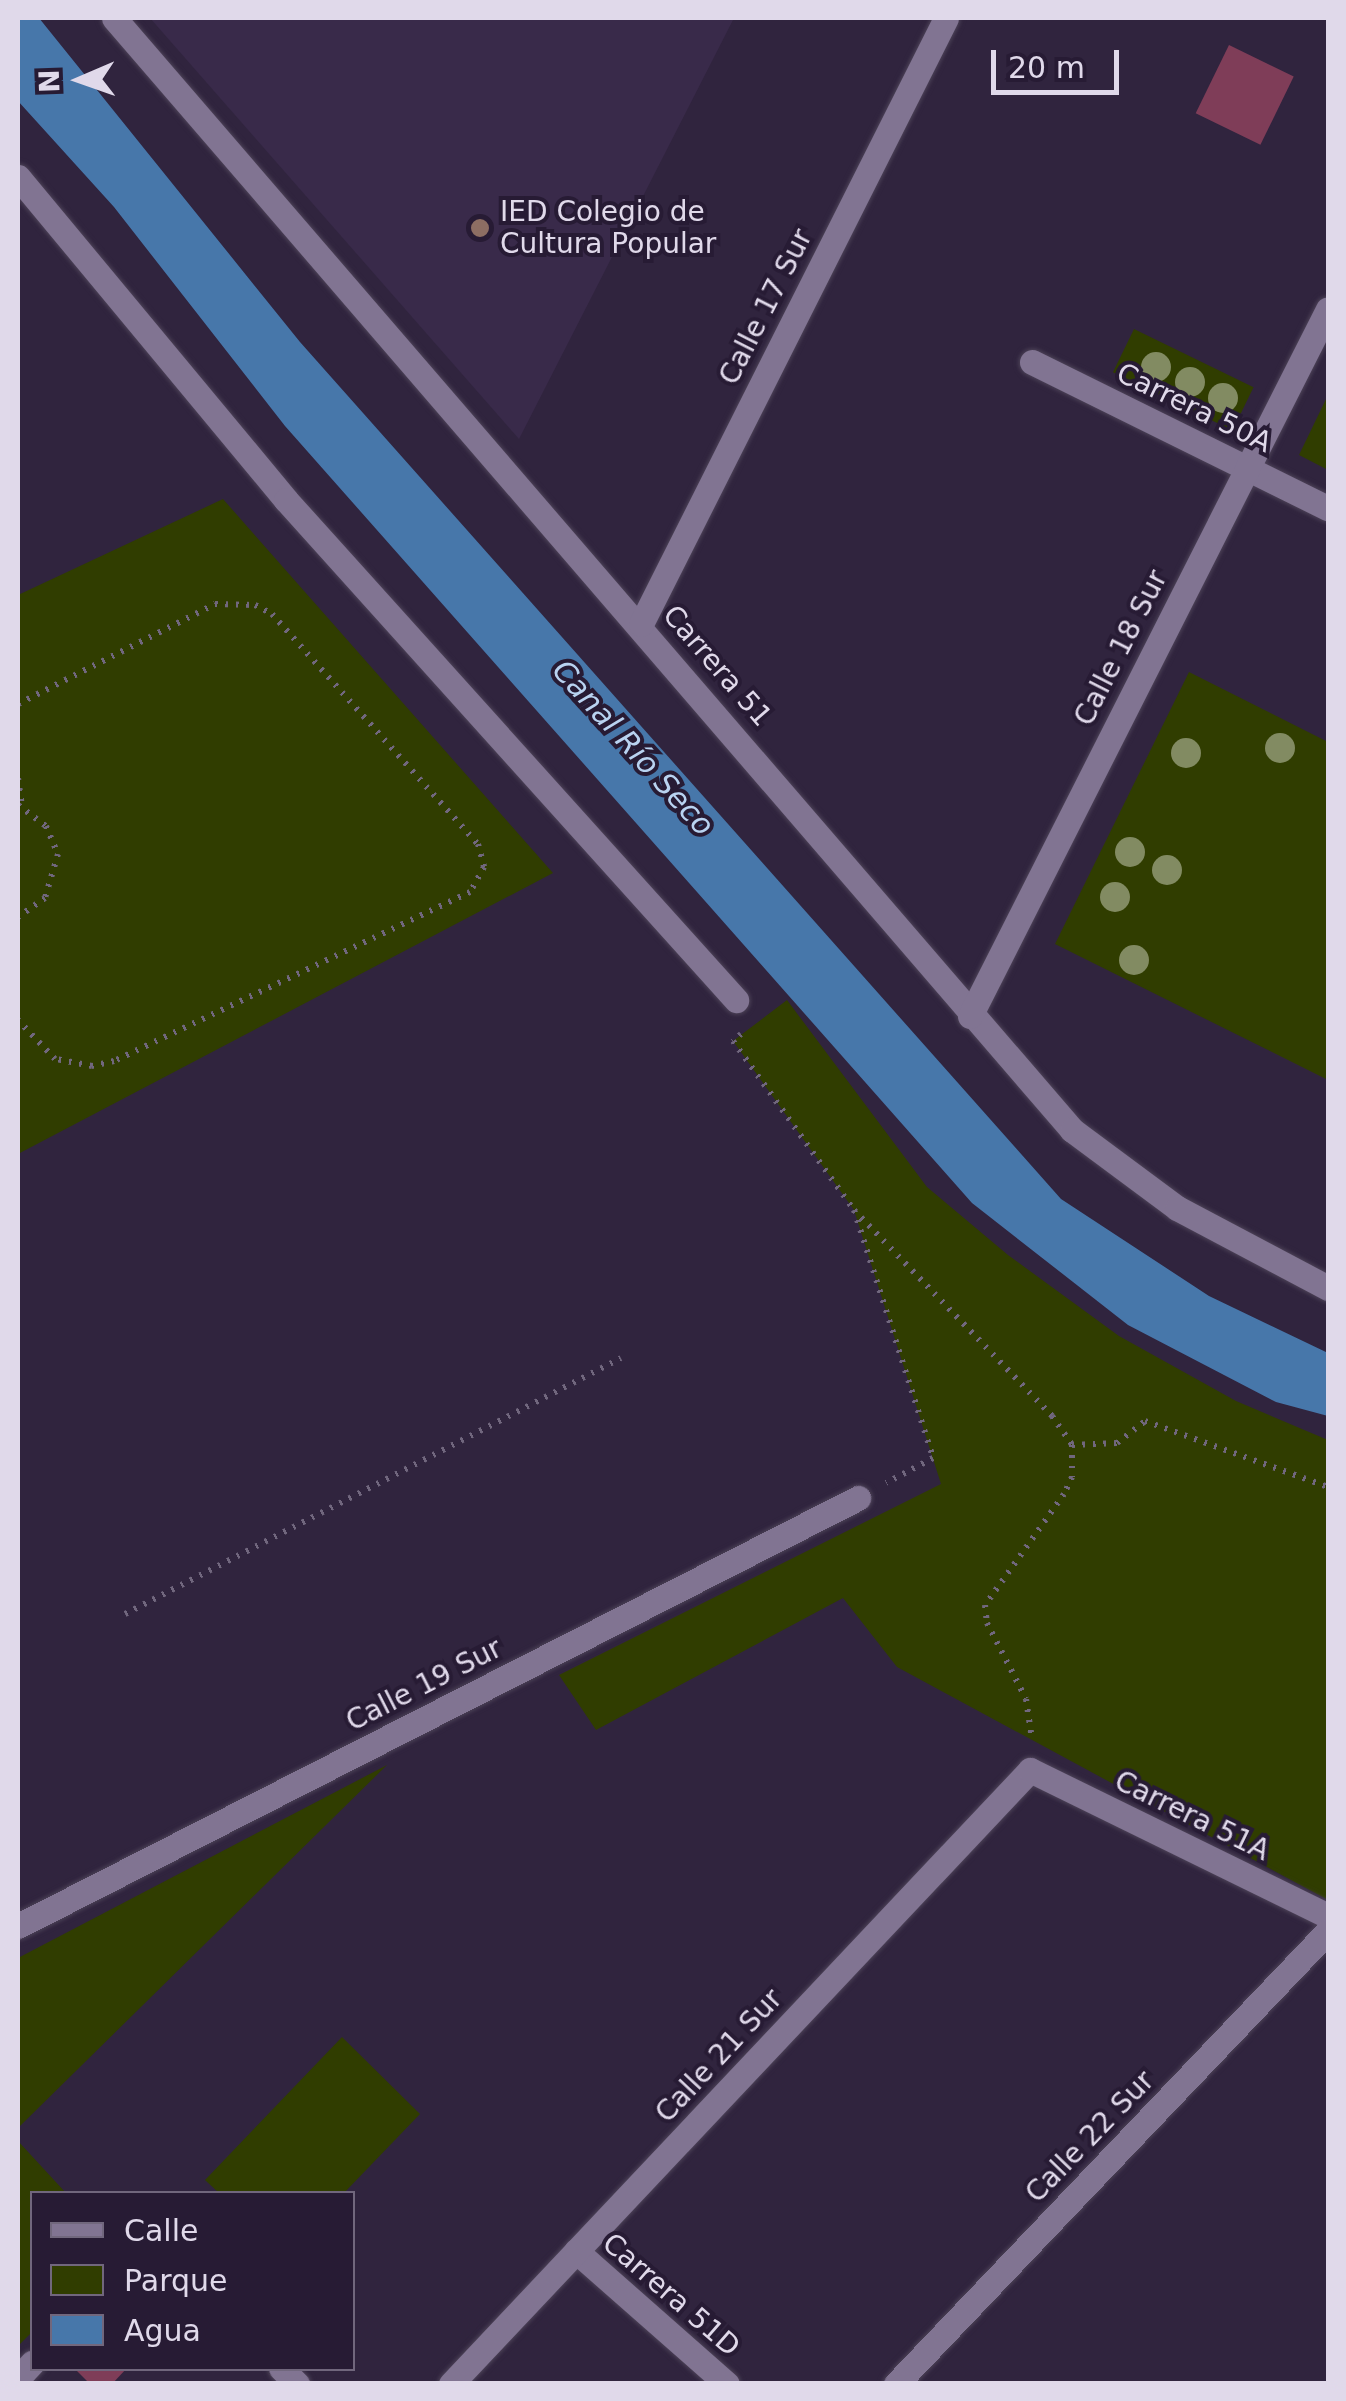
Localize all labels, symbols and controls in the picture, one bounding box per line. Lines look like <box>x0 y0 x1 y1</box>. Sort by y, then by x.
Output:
north arrow <box>30 30 130 130</box>
scale bar <box>996 30 1124 92</box>
text: 20 m <box>1008 50 1085 85</box>
text: N <box>33 69 66 93</box>
place label: IED Colegio de Cultura Popular <box>500 195 716 261</box>
marker: IED Colegio de Cultura Popular <box>469 217 491 239</box>
street label: Calle 17 Sur <box>712 224 820 390</box>
street label: Carrera 50A <box>1111 356 1277 460</box>
street label: Calle 18 Sur <box>1067 565 1175 731</box>
street label: Carrera 51 <box>655 599 779 733</box>
water label: Canal Río Seco <box>545 653 721 843</box>
street label: Calle 19 Sur <box>341 1631 507 1739</box>
street label: Carrera 51A <box>1109 1764 1275 1868</box>
street label: Calle 21 Sur <box>649 1982 789 2130</box>
street label: Calle 22 Sur <box>1019 2064 1161 2210</box>
legend <box>30 2191 355 2371</box>
text: Calle <box>124 2213 198 2248</box>
street label: Carrera 51D <box>596 2226 746 2364</box>
text: Parque <box>124 2263 227 2298</box>
text: Agua <box>124 2313 201 2348</box>

